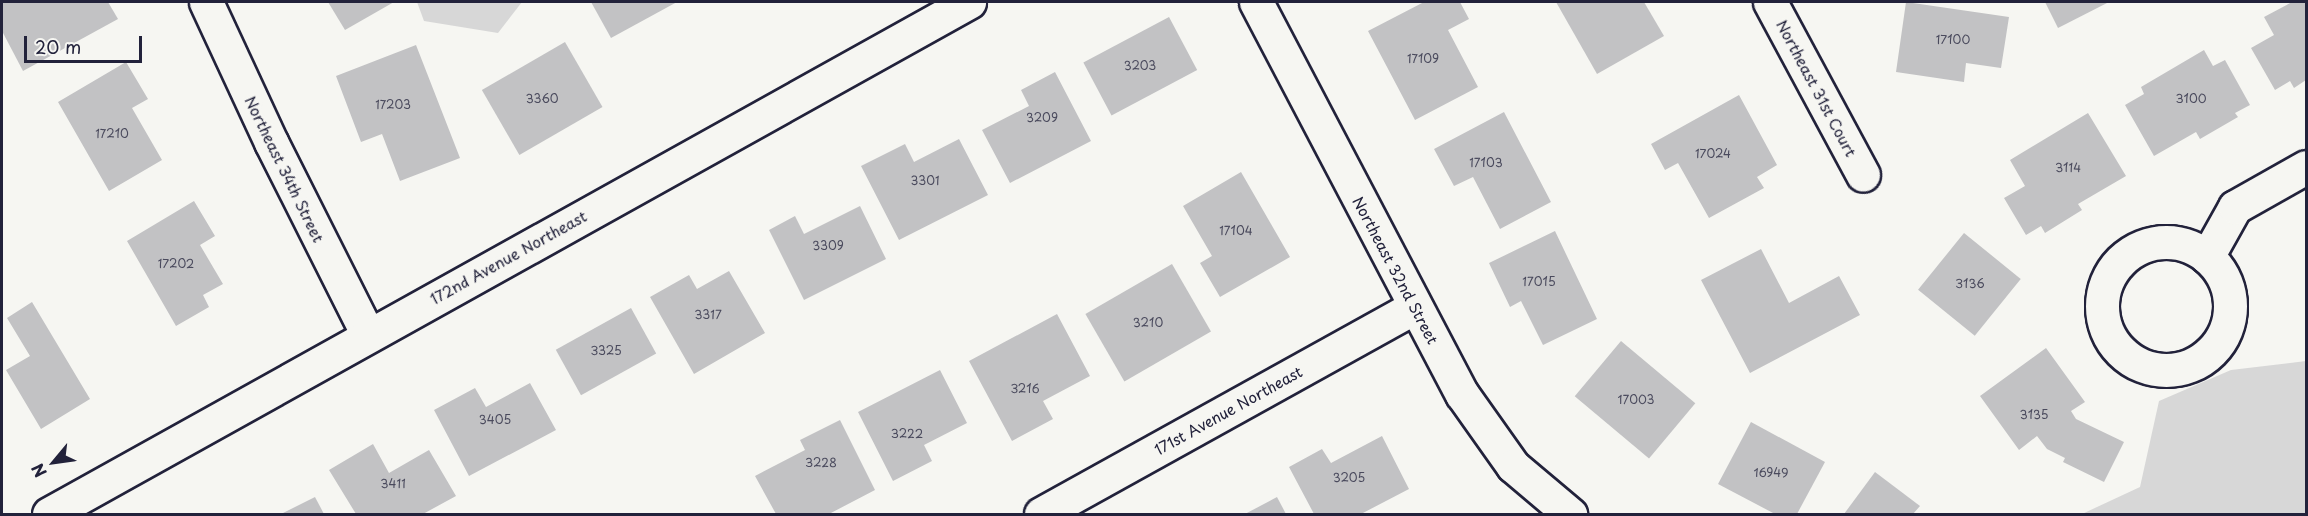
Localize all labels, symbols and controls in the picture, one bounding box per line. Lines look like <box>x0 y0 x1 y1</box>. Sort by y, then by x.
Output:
street label: Northeast 31st Court <box>1773 16 1861 160</box>
scale bar <box>27 24 146 62</box>
text: 20 m <box>35 33 81 60</box>
house number: 17100 <box>1936 33 1970 47</box>
house number: 17109 <box>1407 52 1439 66</box>
house number: 3203 <box>1124 59 1156 73</box>
house number: 3360 <box>525 92 559 106</box>
house number: 3100 <box>2175 92 2207 106</box>
street label: Northeast 34th Street <box>242 93 328 245</box>
house number: 17203 <box>375 98 411 112</box>
house number: 3209 <box>1026 111 1058 125</box>
house number: 17210 <box>95 127 129 141</box>
house number: 17024 <box>1695 147 1731 161</box>
house number: 17103 <box>1469 156 1503 170</box>
house number: 3114 <box>2055 161 2081 175</box>
house number: 3301 <box>911 174 939 188</box>
street label: Northeast 32nd Street <box>1349 193 1443 347</box>
street label: 172nd Avenue Northeast <box>427 207 589 307</box>
house number: 17104 <box>1219 224 1253 238</box>
house number: 3309 <box>812 239 844 253</box>
house number: 17202 <box>158 257 194 271</box>
house number: 17015 <box>1522 275 1556 289</box>
house number: 3136 <box>1955 277 1985 291</box>
house number: 3317 <box>694 308 722 322</box>
house number: 3210 <box>1133 316 1163 330</box>
house number: 3325 <box>590 344 622 358</box>
street label: 171st Avenue Northeast <box>1150 362 1306 458</box>
house number: 3216 <box>1010 382 1040 396</box>
house number: 17003 <box>1618 393 1654 407</box>
house number: 3135 <box>2020 408 2048 422</box>
house number: 3405 <box>479 413 511 427</box>
house number: 3222 <box>891 427 923 441</box>
north arrow <box>24 432 84 492</box>
house number: 3228 <box>805 456 837 470</box>
text: N <box>25 459 52 482</box>
house number: 16949 <box>1754 466 1788 480</box>
house number: 3205 <box>1333 471 1365 485</box>
house number: 3411 <box>380 477 406 491</box>

